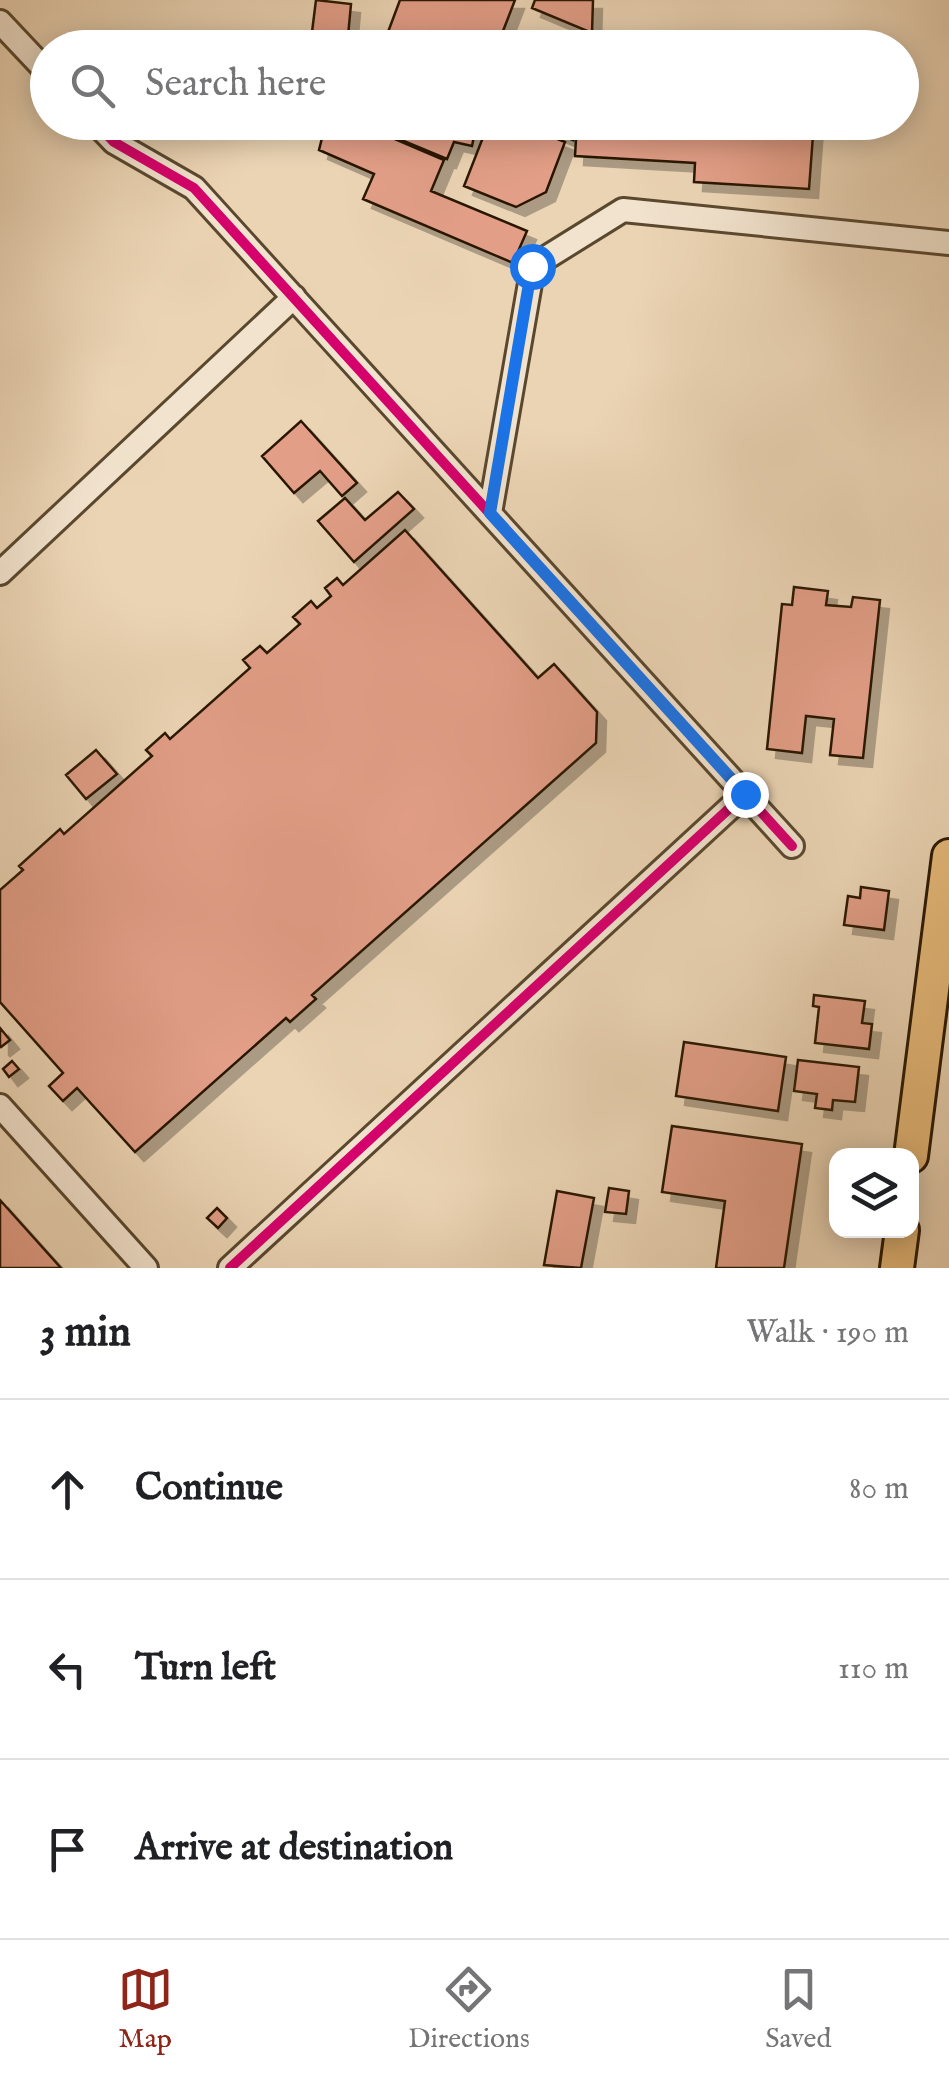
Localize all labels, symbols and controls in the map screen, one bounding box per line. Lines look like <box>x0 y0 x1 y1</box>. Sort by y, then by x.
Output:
search box <box>30 30 919 140</box>
icon: search <box>65 58 120 113</box>
text: Search here <box>145 61 326 109</box>
route start <box>510 244 556 290</box>
route end <box>723 772 769 818</box>
map controls <box>829 1148 919 1238</box>
button: layers <box>829 1148 919 1238</box>
text: 3 min <box>40 1307 131 1360</box>
text: Walk · 190 m <box>746 1313 909 1354</box>
icon: ahead <box>40 1462 95 1517</box>
text: Continue <box>135 1465 283 1513</box>
text: 80 m <box>849 1469 909 1510</box>
icon: left <box>40 1642 95 1697</box>
text: Turn left <box>135 1645 276 1693</box>
text: 110 m <box>838 1649 909 1690</box>
icon: arrive <box>40 1822 95 1877</box>
text: Arrive at destination <box>135 1825 453 1873</box>
tab: Map <box>118 1962 173 2057</box>
tab: Directions <box>408 1962 530 2057</box>
tab: Saved <box>765 1962 831 2057</box>

